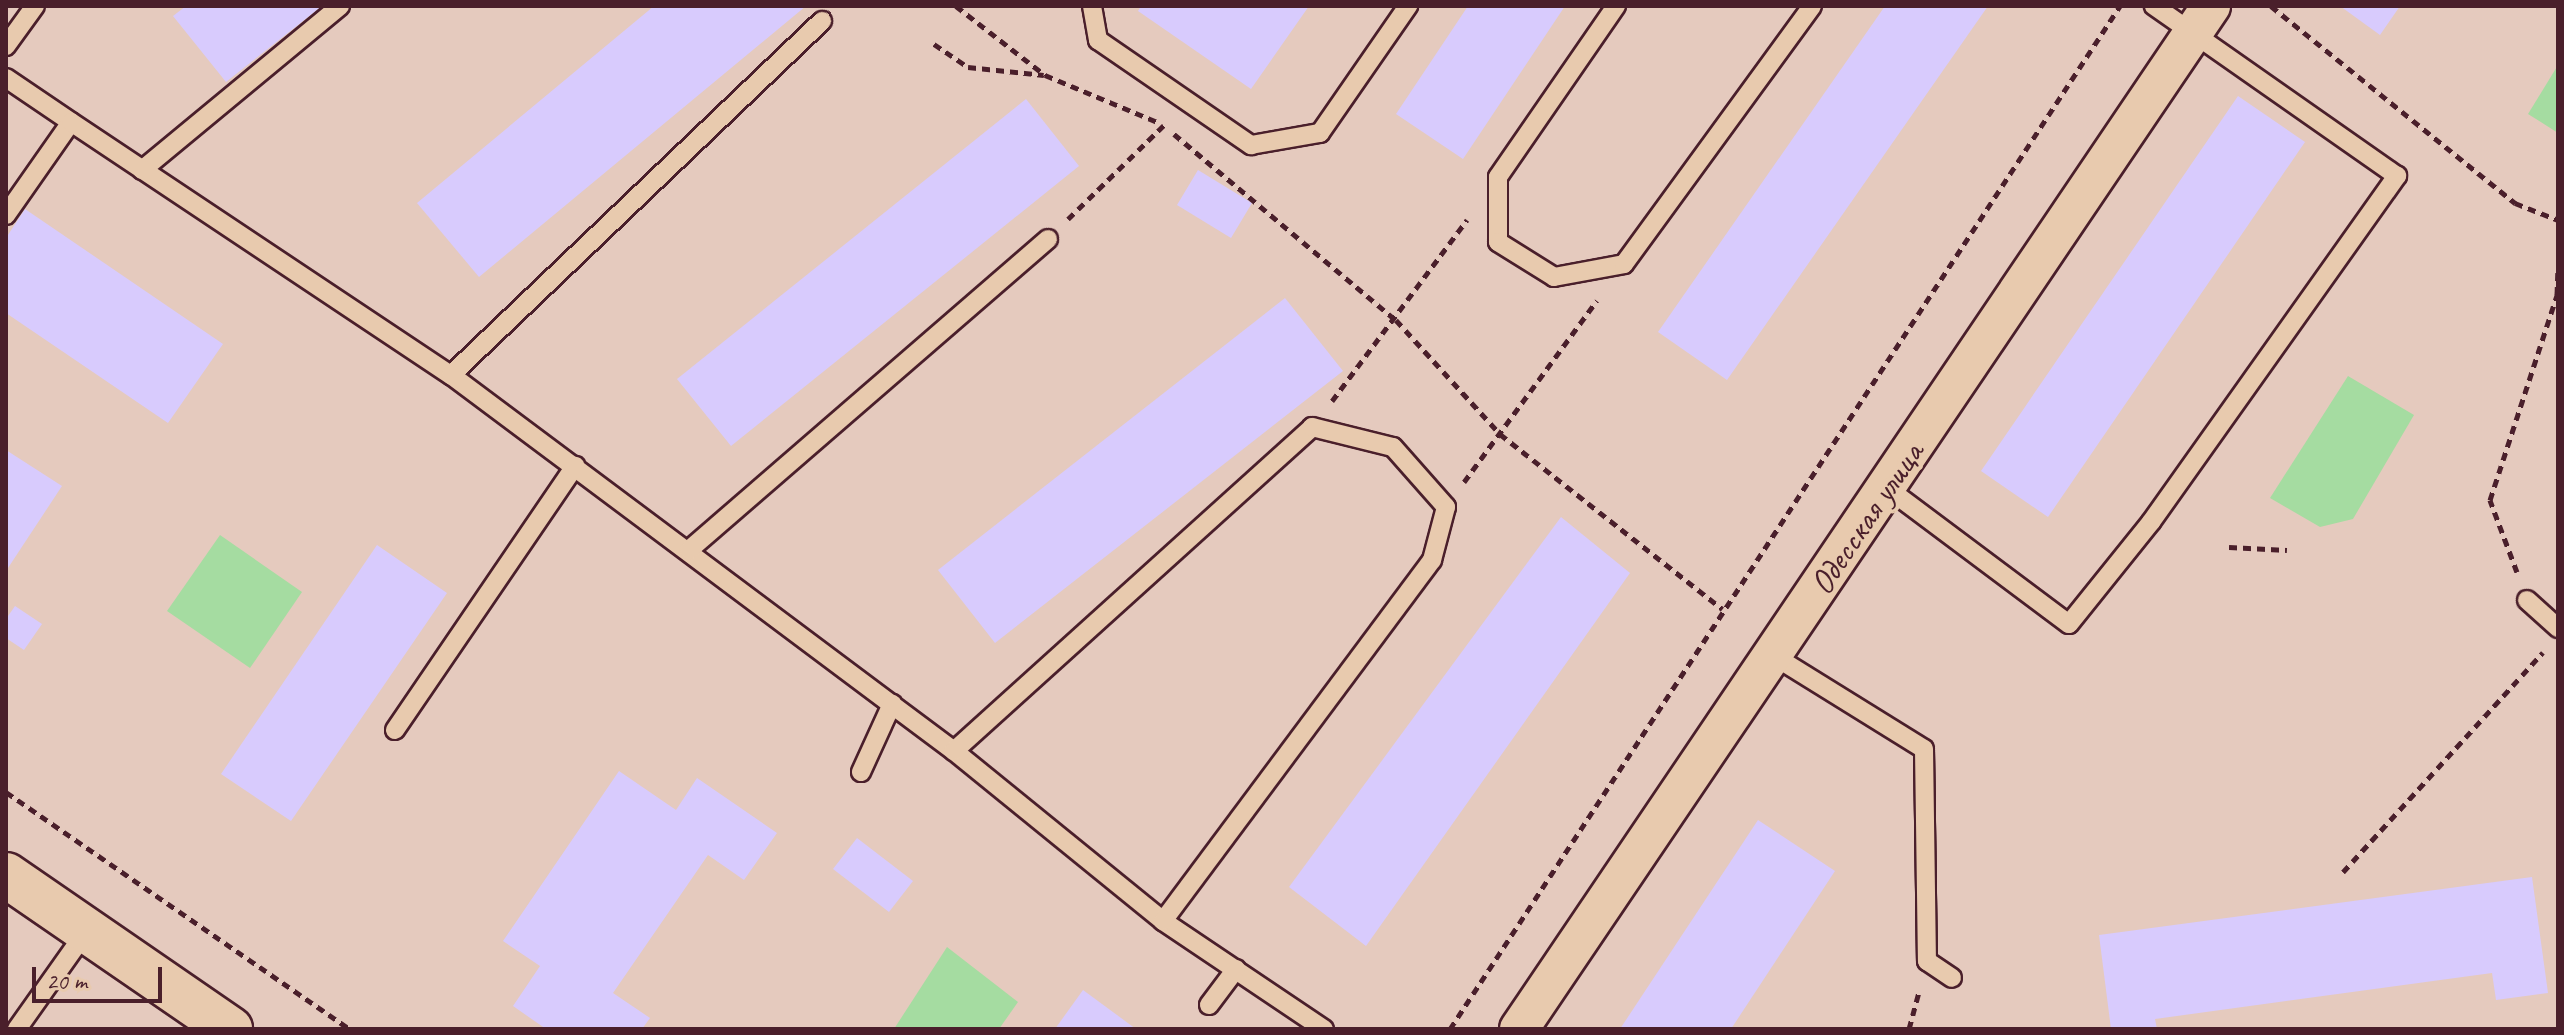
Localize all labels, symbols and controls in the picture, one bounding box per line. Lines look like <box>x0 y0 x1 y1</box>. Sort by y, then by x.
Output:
street label: Одесская улица <box>1800 434 1932 602</box>
scale bar <box>36 951 166 1001</box>
text: 20 m <box>46 966 87 996</box>

